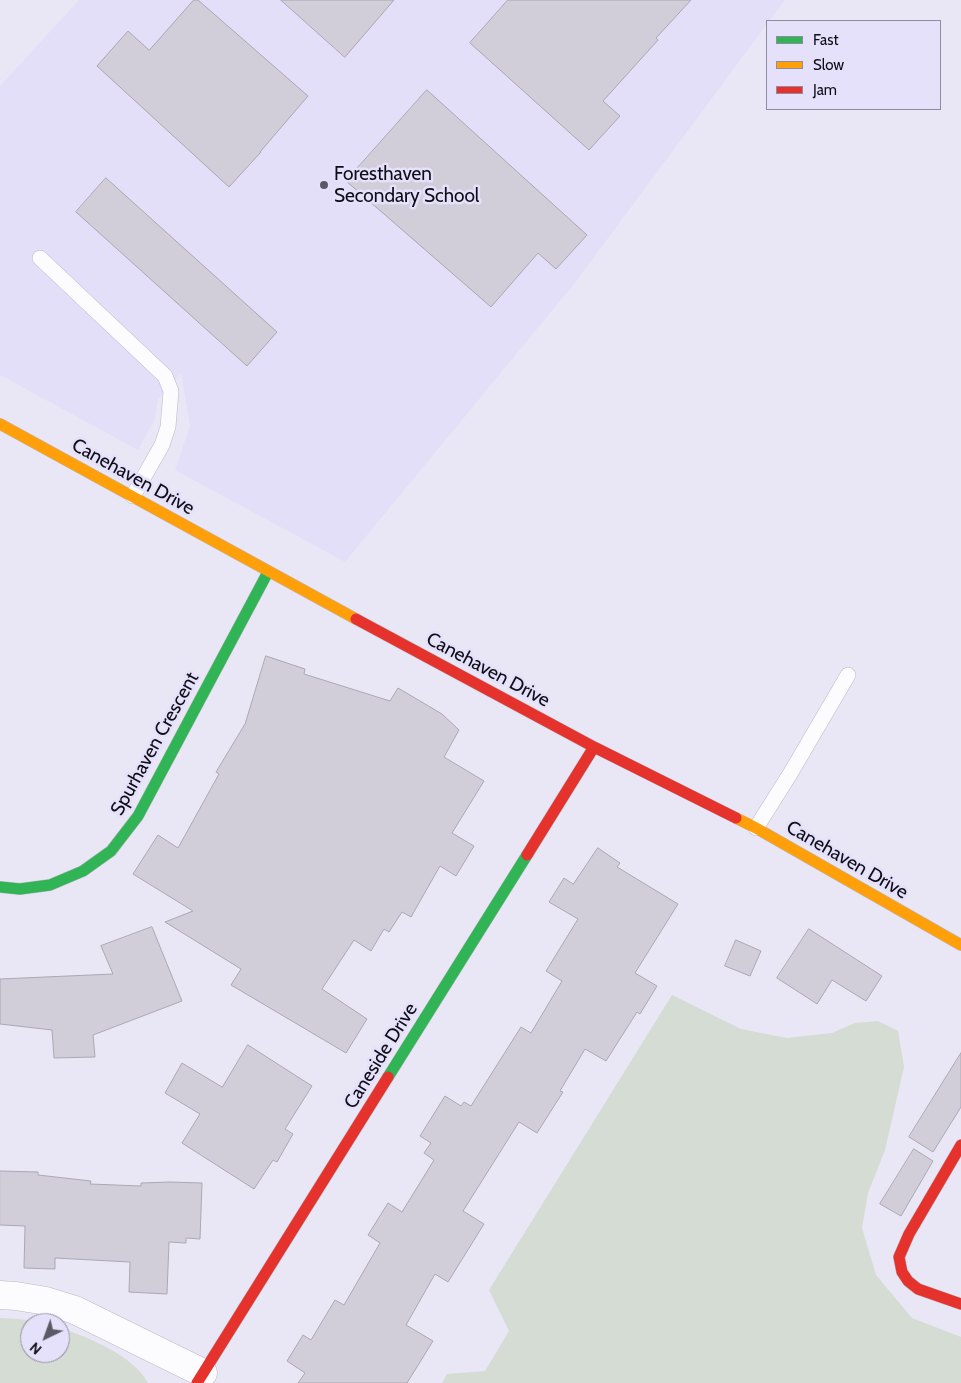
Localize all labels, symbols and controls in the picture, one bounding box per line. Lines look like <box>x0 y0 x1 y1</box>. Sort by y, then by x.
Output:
legend <box>766 20 941 110</box>
text: Fast <box>813 31 838 49</box>
text: Slow <box>813 56 844 74</box>
text: Jam <box>813 81 837 99</box>
place label: Foresthaven Secondary School <box>334 163 479 207</box>
marker: Foresthaven Secondary School <box>318 179 330 191</box>
street label: Canehaven Drive <box>68 434 198 520</box>
street label: Canehaven Drive <box>422 628 554 712</box>
street label: Spurhaven Crescent <box>106 668 204 820</box>
street label: Canehaven Drive <box>782 816 912 904</box>
street label: Caneside Drive <box>339 999 423 1113</box>
north arrow <box>20 1313 70 1363</box>
text: N <box>26 1338 45 1358</box>

